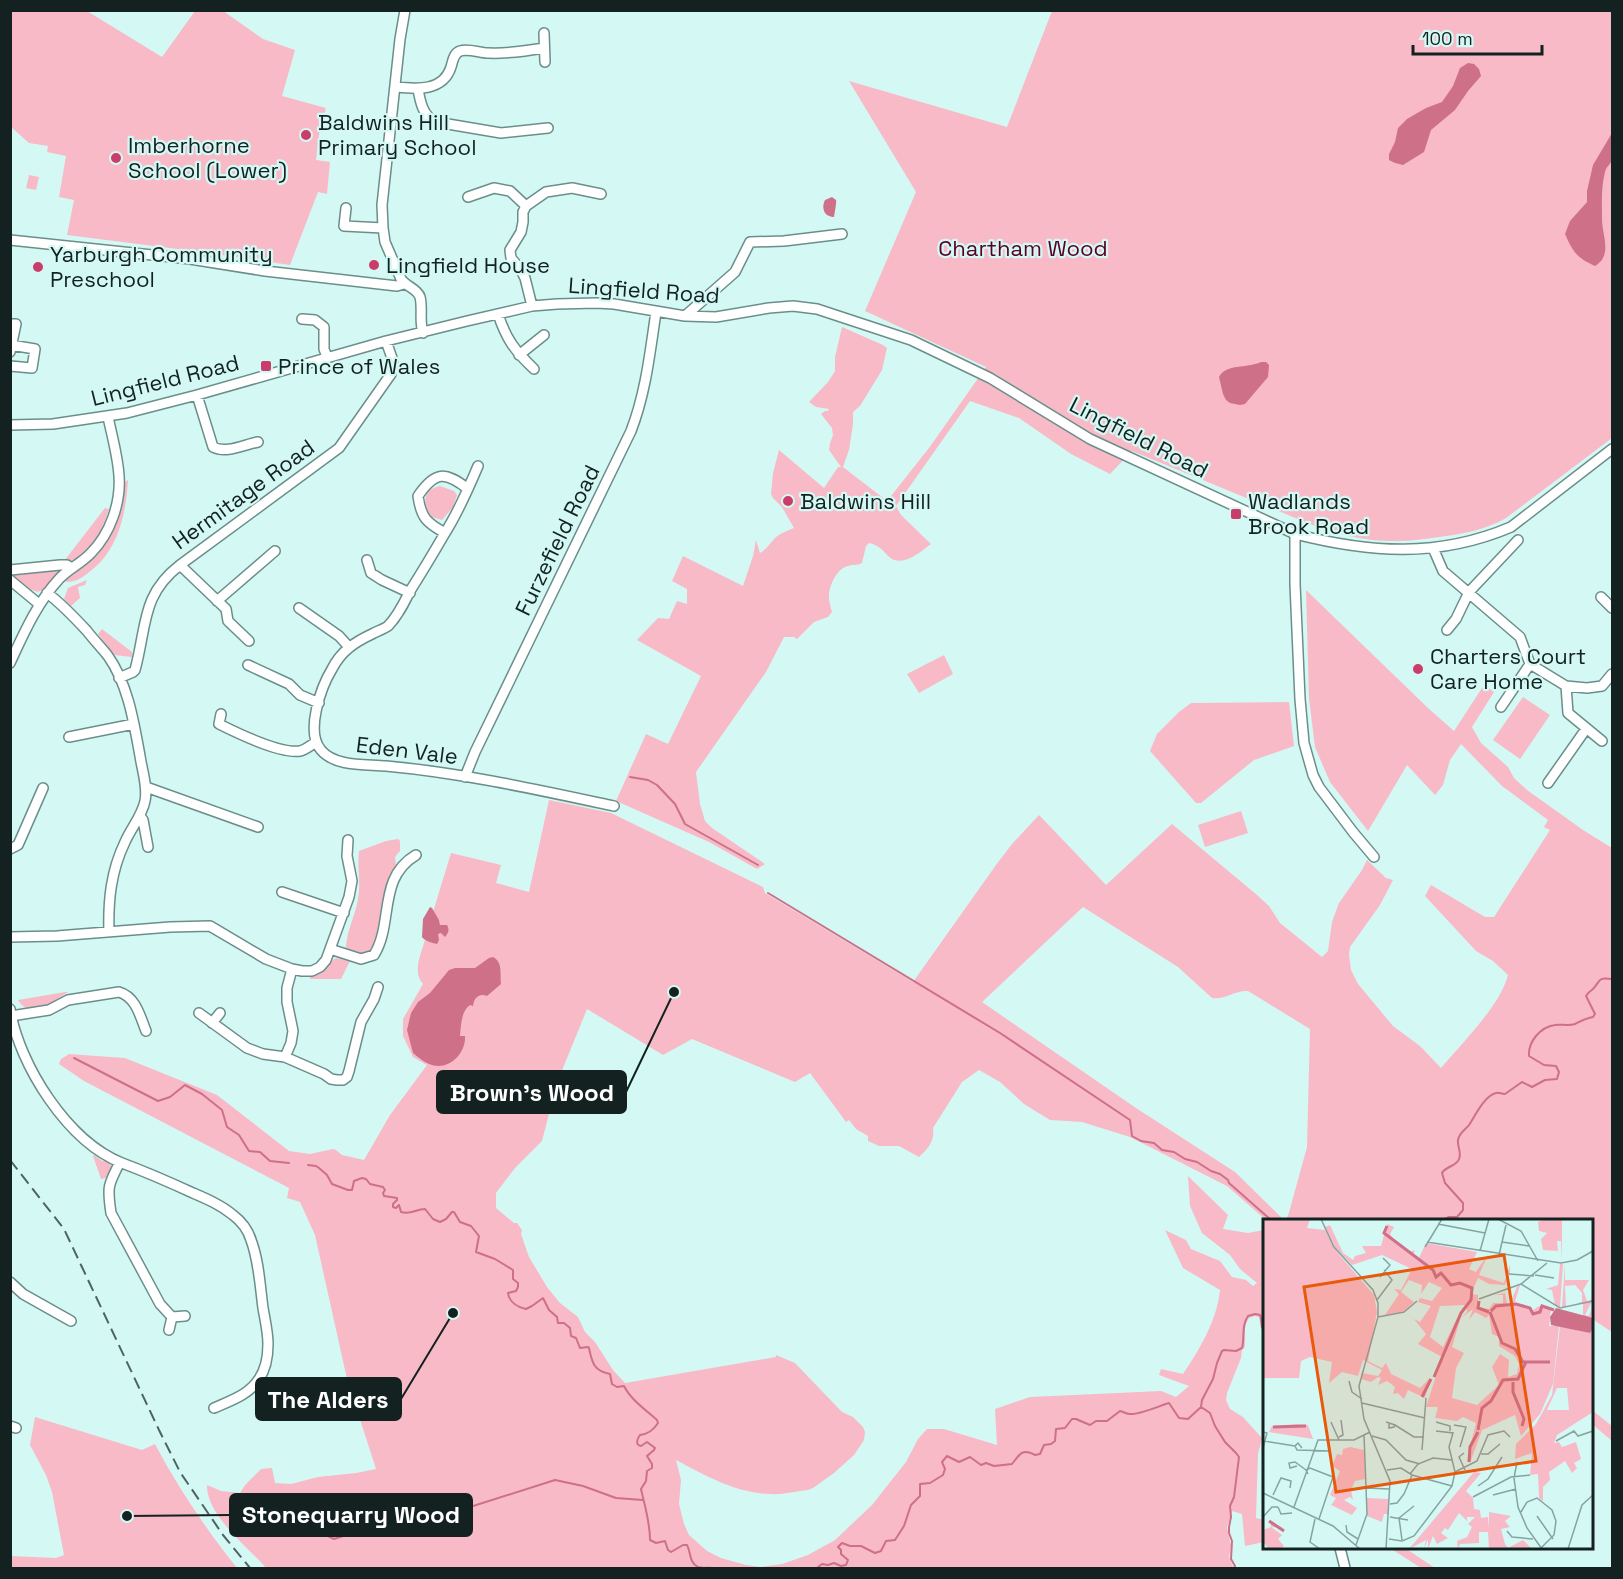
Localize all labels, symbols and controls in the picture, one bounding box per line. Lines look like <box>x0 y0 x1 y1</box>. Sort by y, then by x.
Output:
scale bar <box>1413 18 1542 56</box>
text: 100 m <box>1422 27 1473 50</box>
place label: Baldwins Hill Primary School <box>318 108 477 161</box>
marker: Baldwins Hill Primary School <box>299 128 313 142</box>
place label: Imberhorne School (Lower) <box>128 131 287 184</box>
marker: Imberhorne School (Lower) <box>109 151 123 165</box>
park label: Chartham Wood <box>938 234 1108 262</box>
place label: Yarburgh Community Preschool <box>50 240 273 293</box>
place label: Lingfield House <box>386 251 550 279</box>
marker: Lingfield House <box>367 258 381 272</box>
marker: Yarburgh Community Preschool <box>31 260 45 274</box>
street label: Lingfield Road <box>567 271 721 309</box>
street label: Lingfield Road <box>88 348 242 412</box>
place label: Prince of Wales <box>278 352 440 380</box>
marker: Prince of Wales <box>259 359 273 373</box>
street label: Lingfield Road <box>1065 390 1213 484</box>
street label: Hermitage Road <box>166 433 320 555</box>
street label: Furzefield Road <box>508 460 606 620</box>
place label: Baldwins Hill <box>800 487 931 515</box>
place label: Wadlands Brook Road <box>1248 487 1369 540</box>
marker: Baldwins Hill <box>781 494 795 508</box>
marker: Wadlands Brook Road <box>1229 507 1243 521</box>
place label: Charters Court Care Home <box>1430 642 1586 695</box>
marker: Charters Court Care Home <box>1411 662 1425 676</box>
street label: Eden Vale <box>355 730 459 770</box>
callout: Brown's Wood <box>437 1071 626 1113</box>
text: Brown's Wood <box>450 1077 614 1108</box>
inset map <box>1263 1219 1593 1549</box>
callout: The Alders <box>256 1378 401 1420</box>
text: The Alders <box>267 1384 389 1415</box>
callout: Stonequarry Wood <box>230 1494 472 1536</box>
text: Stonequarry Wood <box>242 1499 460 1530</box>

